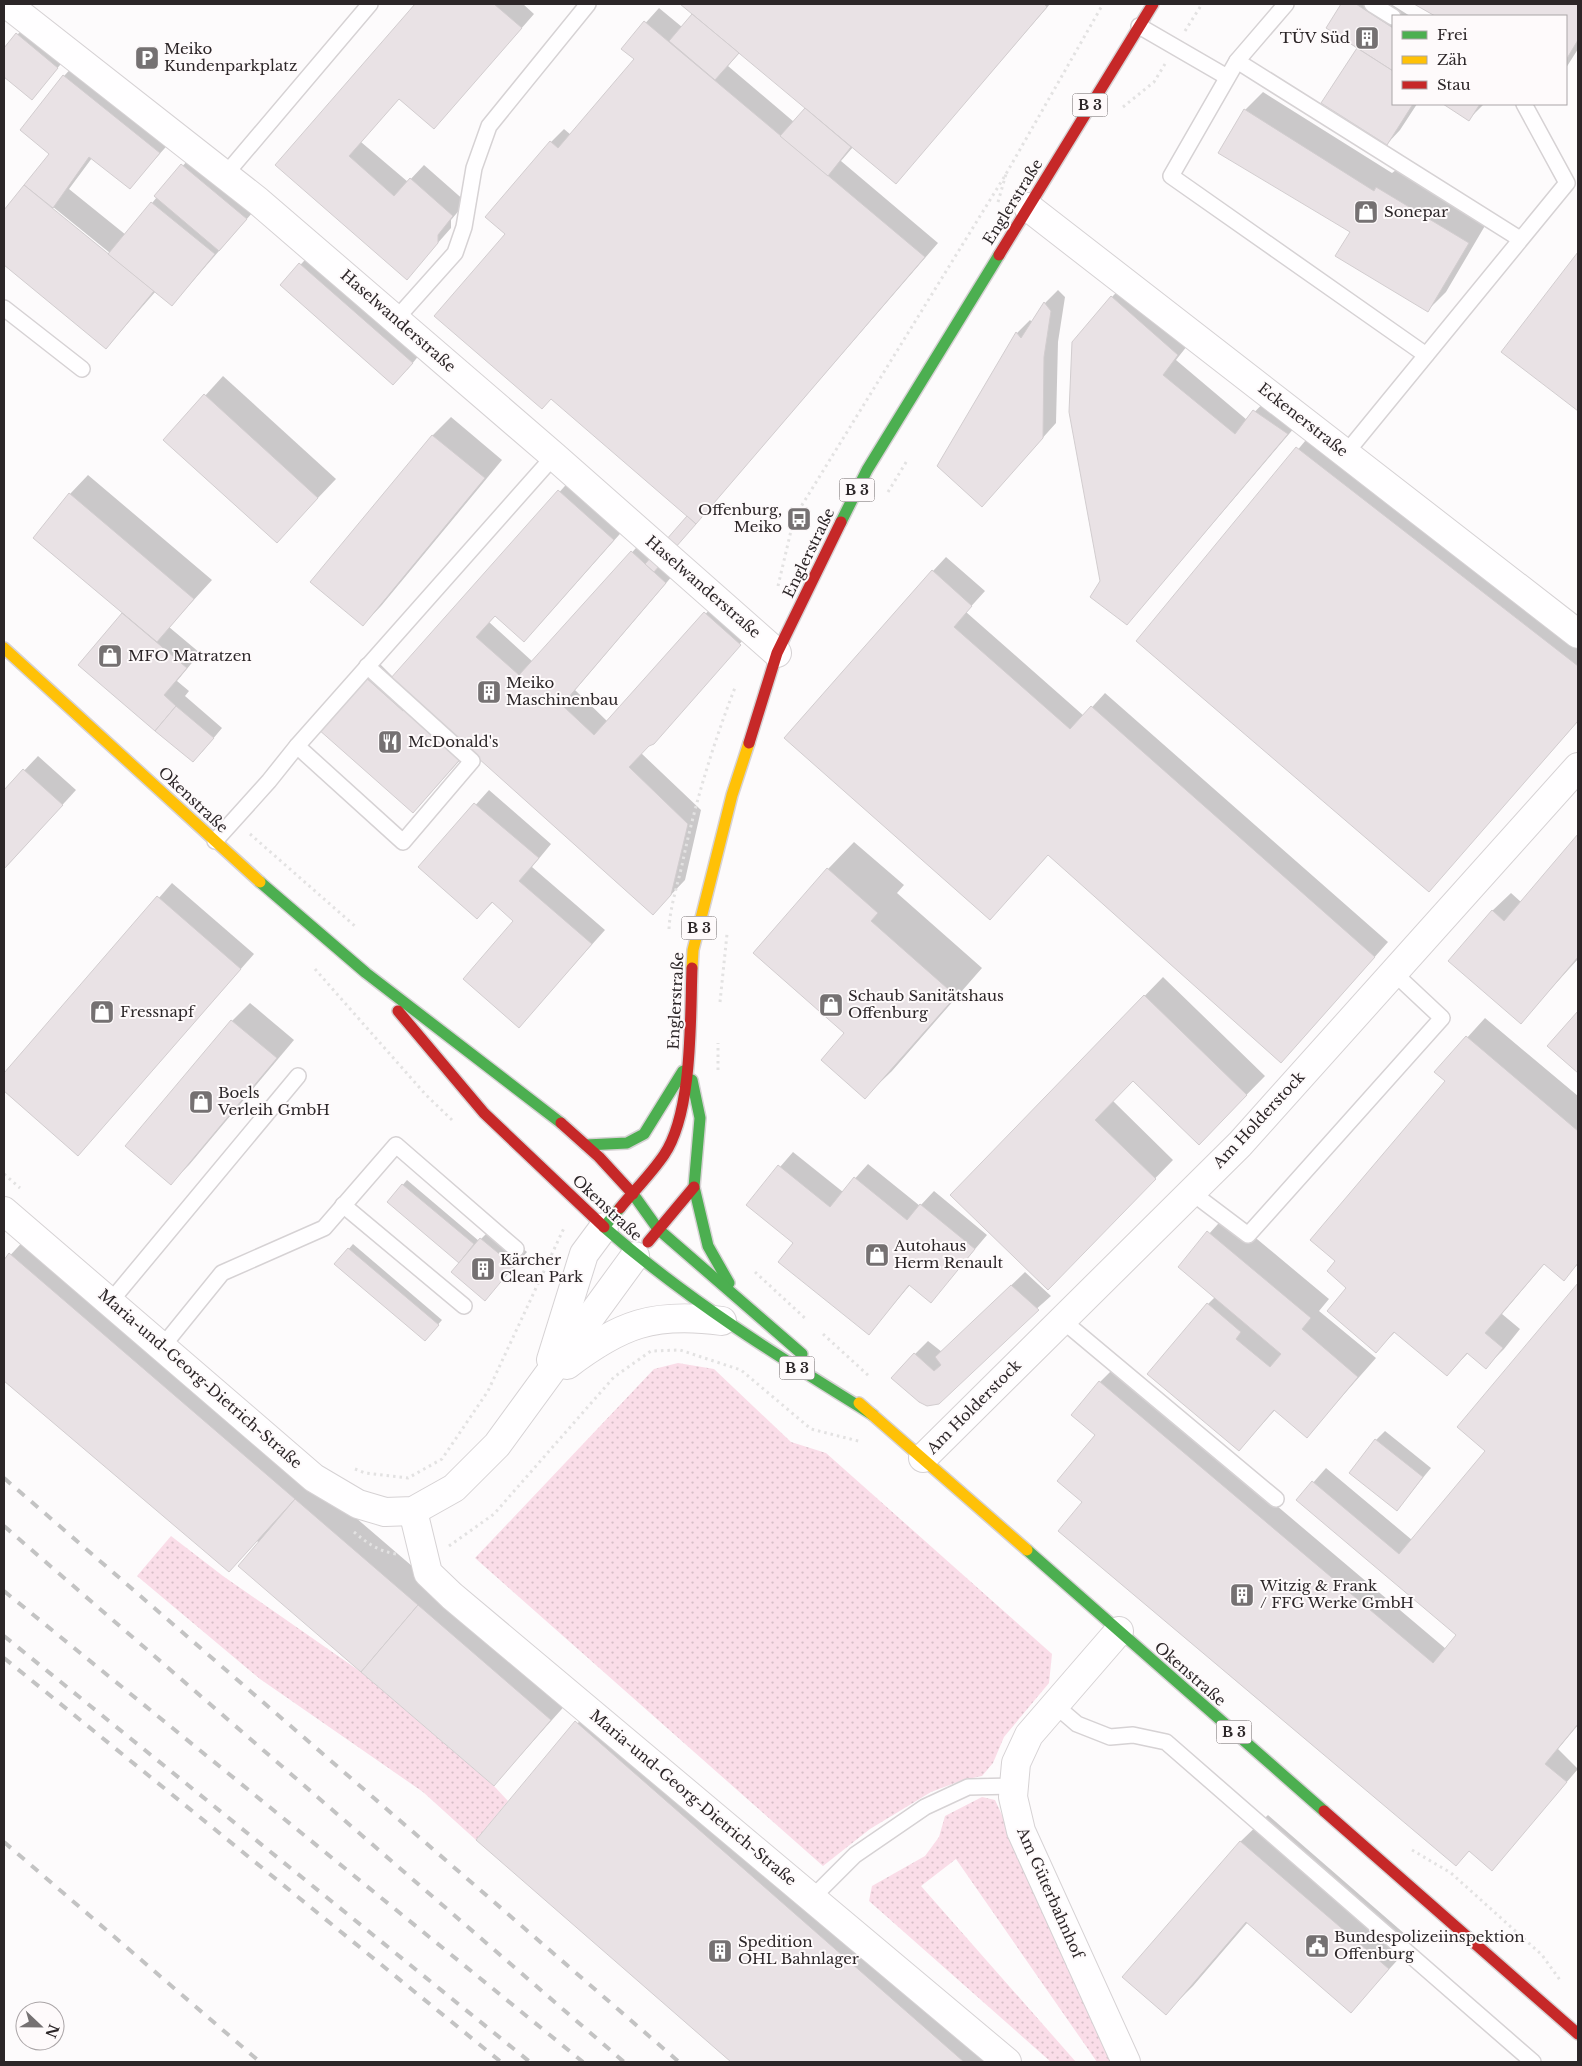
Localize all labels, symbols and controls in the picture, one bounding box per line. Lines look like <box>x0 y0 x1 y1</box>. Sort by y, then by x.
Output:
legend <box>1392 15 1567 105</box>
building icon: TÜV Süd <box>1354 25 1380 51</box>
text: Frei <box>1437 25 1468 44</box>
place label: TÜV Süd <box>1280 28 1350 47</box>
place label: Meiko Kundenparkplatz <box>164 39 297 75</box>
parking icon: Meiko Kundenparkplatz <box>134 45 160 71</box>
text: Zäh <box>1437 50 1467 69</box>
text: Stau <box>1437 75 1471 94</box>
road number: B 3 <box>1072 94 1108 116</box>
street label: Englerstraße <box>979 155 1046 248</box>
shop icon: Sonepar <box>1353 199 1379 225</box>
place label: Sonepar <box>1384 202 1449 221</box>
street label: Haselwanderstraße <box>337 265 460 376</box>
street label: Eckenerstraße <box>1254 379 1352 461</box>
road number: B 3 <box>840 478 874 502</box>
place label: Offenburg, Meiko <box>698 500 782 536</box>
street label: Englerstraße <box>779 505 838 601</box>
bus stop icon: Offenburg, Meiko <box>786 506 812 532</box>
street label: Haselwanderstraße <box>642 531 765 642</box>
shop icon: MFO Matratzen <box>97 643 123 669</box>
place label: MFO Matratzen <box>128 646 252 665</box>
place label: Meiko Maschinenbau <box>506 673 618 709</box>
building icon: Meiko Maschinenbau <box>476 679 502 705</box>
restaurant icon: McDonald's <box>377 729 403 755</box>
place label: McDonald's <box>408 732 499 751</box>
street label: Okenstraße <box>155 763 232 837</box>
road number: B 3 <box>682 916 716 940</box>
street label: Englerstraße <box>663 952 688 1050</box>
place label: Schaub Sanitätshaus Offenburg <box>848 986 1004 1022</box>
shop icon: Schaub Sanitätshaus Offenburg <box>818 992 844 1018</box>
shop icon: Fressnapf <box>89 999 115 1025</box>
place label: Fressnapf <box>120 1002 196 1021</box>
street label: Am Holderstock <box>1208 1067 1309 1173</box>
place label: Boels Verleih GmbH <box>217 1083 330 1119</box>
shop icon: Boels Verleih GmbH <box>188 1089 214 1115</box>
street label: Okenstraße <box>569 1171 646 1245</box>
place label: Autohaus Herm Renault <box>893 1236 1004 1272</box>
shop icon: Autohaus Herm Renault <box>864 1242 890 1268</box>
place label: Kärcher Clean Park <box>500 1250 584 1286</box>
building icon: Kärcher Clean Park <box>470 1256 496 1282</box>
street label: Maria-und-Georg-Dietrich-Straße <box>95 1285 306 1472</box>
street label: Am Holderstock <box>922 1355 1025 1458</box>
road number: B 3 <box>780 1356 814 1380</box>
place label: Witzig & Frank / FFG Werke GmbH <box>1259 1576 1414 1612</box>
building icon: Witzig & Frank / FFG Werke GmbH <box>1229 1582 1255 1608</box>
street label: Okenstraße <box>1151 1637 1230 1710</box>
street label: Maria-und-Georg-Dietrich-Straße <box>586 1706 800 1890</box>
road number: B 3 <box>1216 1720 1252 1744</box>
street label: Am Güterbahnhof <box>1013 1823 1089 1963</box>
place label: Bundespolizeiinspektion Offenburg <box>1334 1927 1525 1963</box>
place label: Spedition OHL Bahnlager <box>738 1932 860 1968</box>
public building icon: Bundespolizeiinspektion Offenburg <box>1304 1933 1330 1959</box>
building icon: Spedition OHL Bahnlager <box>707 1938 733 1964</box>
north arrow <box>15 2001 65 2051</box>
text: N <box>41 2021 63 2040</box>

